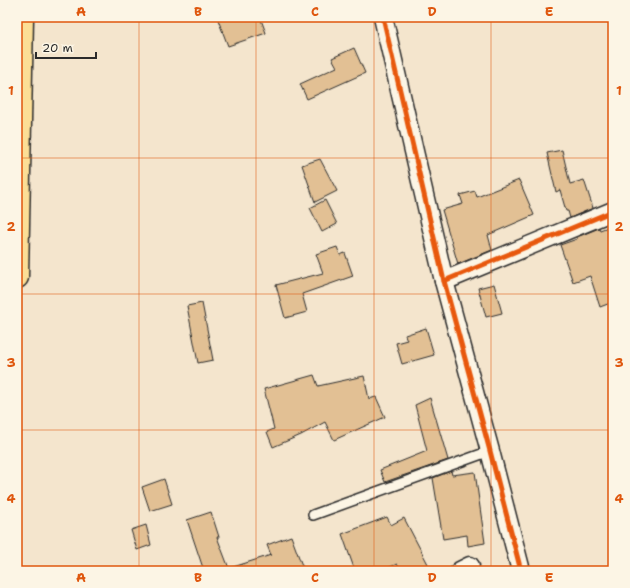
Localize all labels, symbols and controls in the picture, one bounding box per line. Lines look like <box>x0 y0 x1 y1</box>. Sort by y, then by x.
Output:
text: A <box>76 3 86 20</box>
text: B <box>194 3 202 20</box>
text: C <box>311 3 319 20</box>
text: D <box>427 3 437 20</box>
text: E <box>545 3 554 20</box>
scale bar <box>36 34 96 60</box>
text: 20 m <box>42 40 73 56</box>
text: 1 <box>8 82 14 99</box>
text: 1 <box>616 82 622 99</box>
text: 2 <box>6 218 16 235</box>
text: 2 <box>614 218 624 235</box>
text: 3 <box>6 354 16 371</box>
text: 3 <box>614 354 624 371</box>
text: 4 <box>6 490 16 507</box>
text: 4 <box>614 490 624 507</box>
text: A <box>76 569 86 586</box>
text: B <box>194 569 202 586</box>
text: C <box>311 569 319 586</box>
text: D <box>427 569 437 586</box>
text: E <box>545 569 554 586</box>

